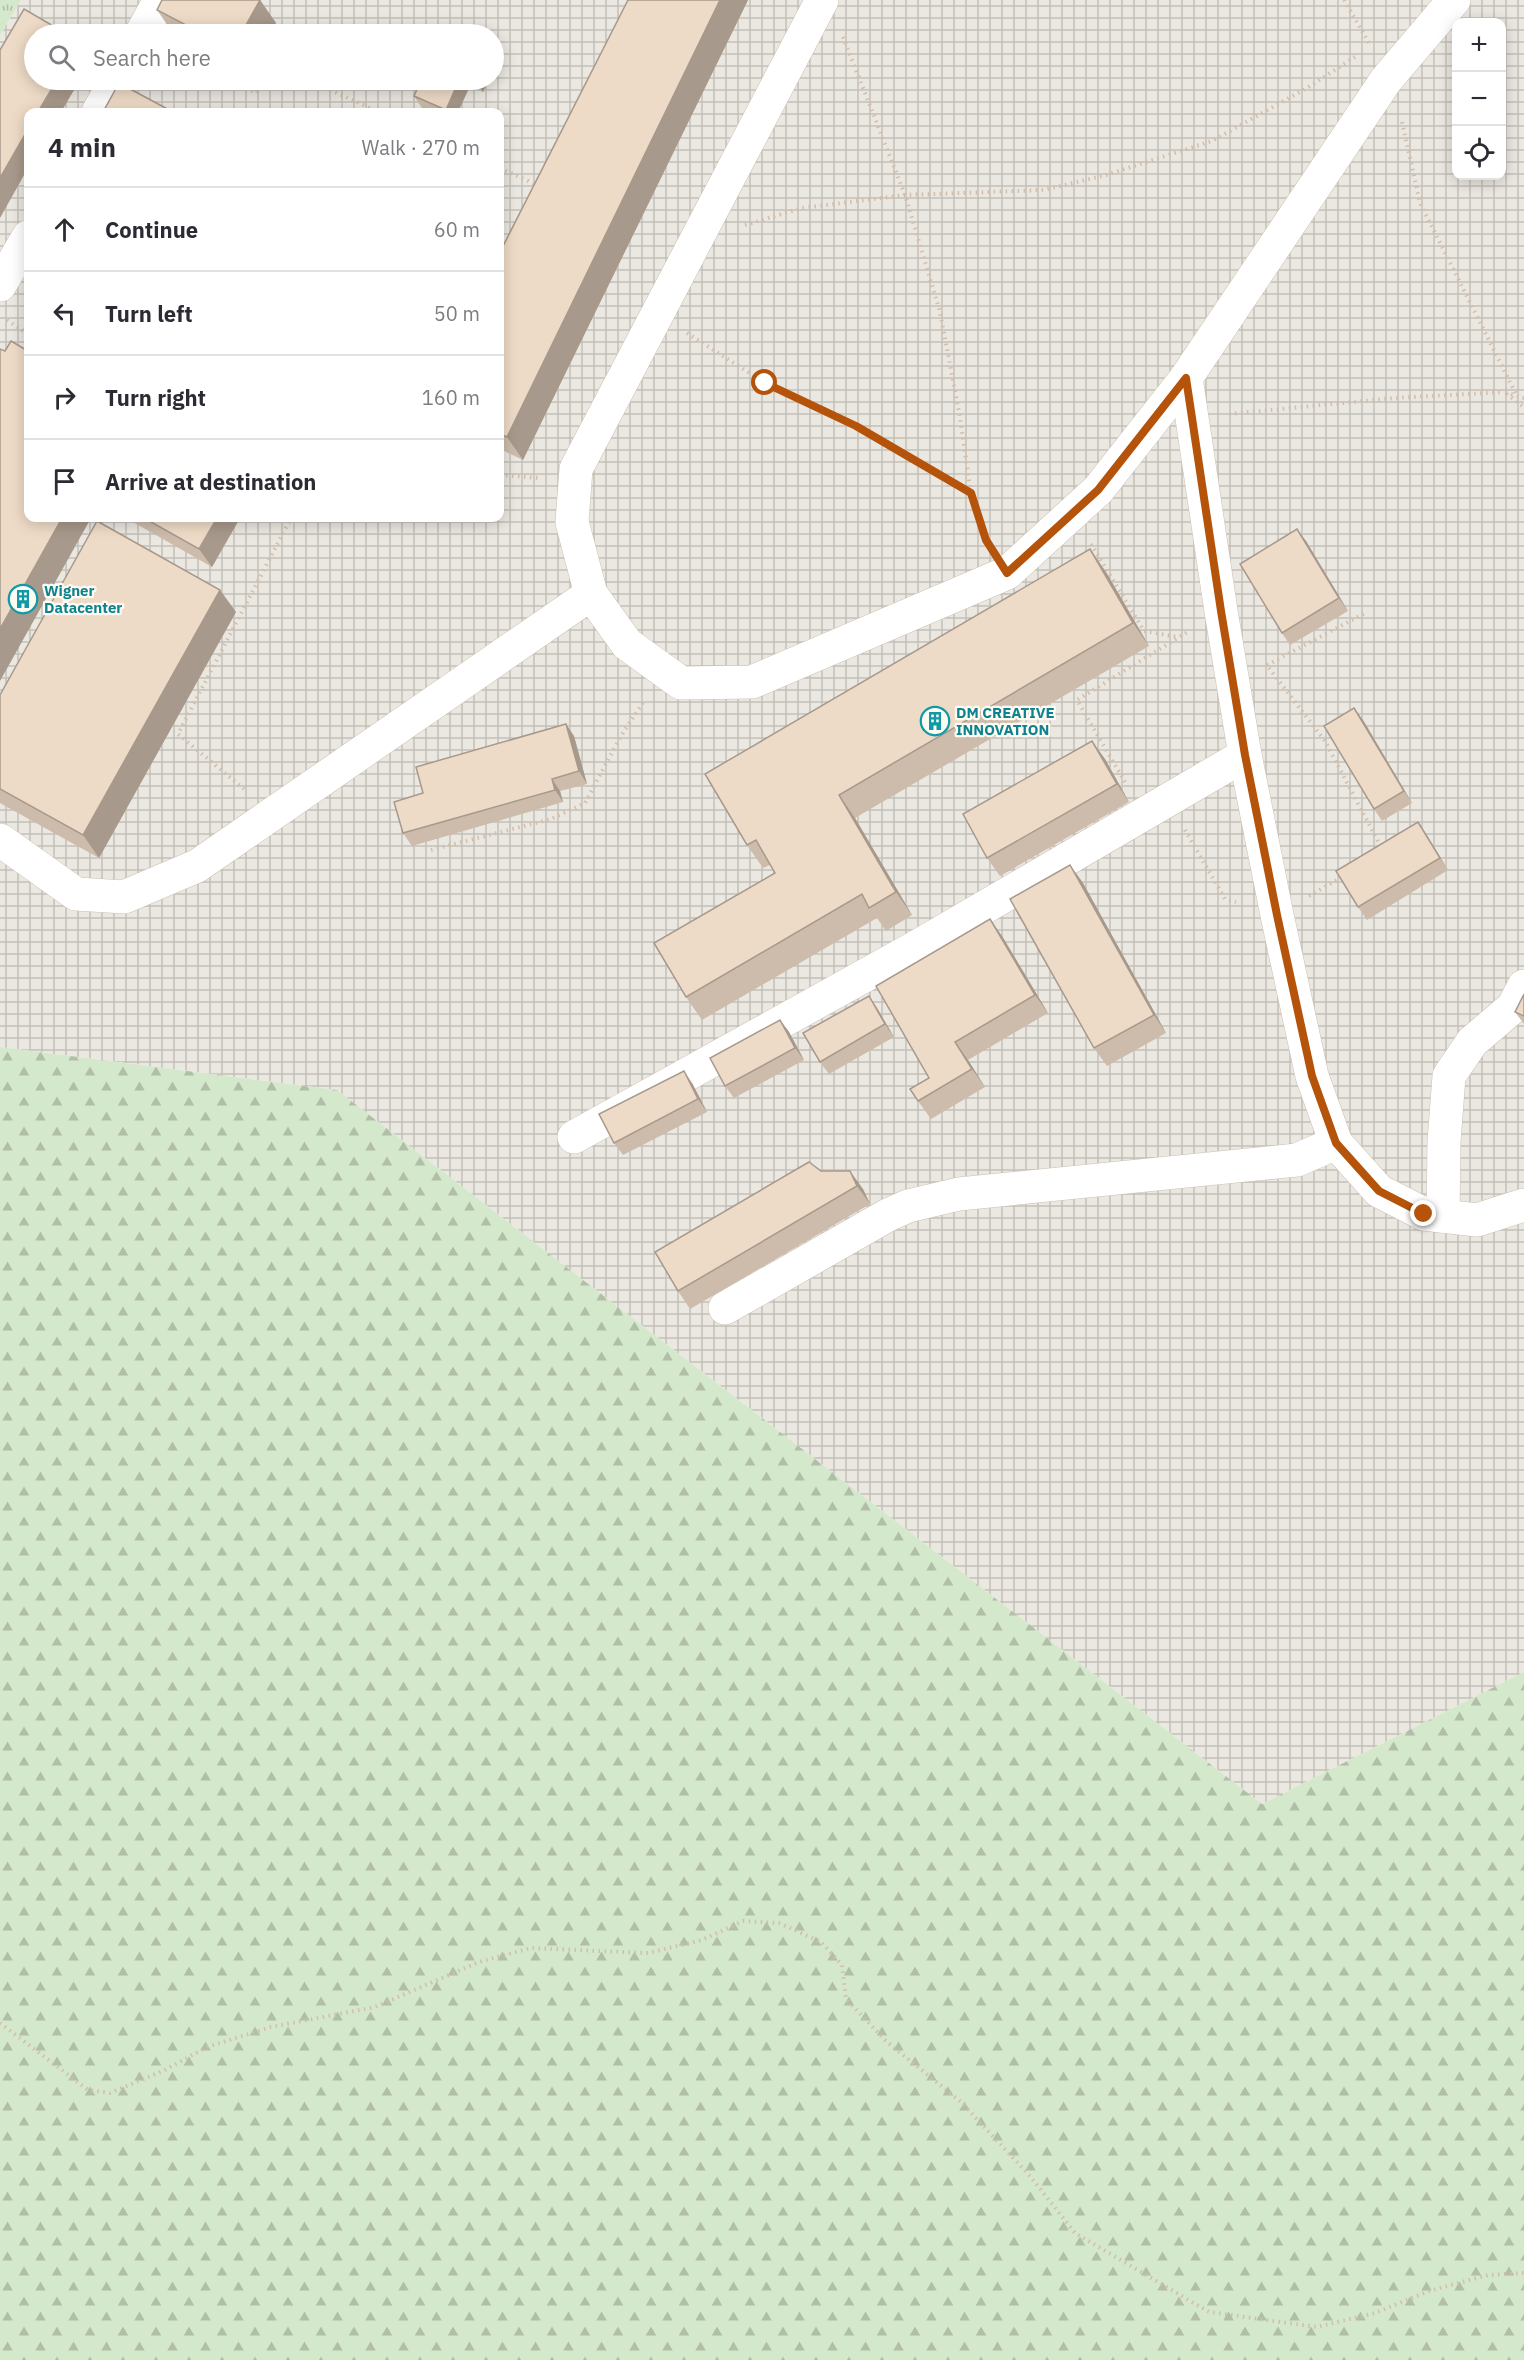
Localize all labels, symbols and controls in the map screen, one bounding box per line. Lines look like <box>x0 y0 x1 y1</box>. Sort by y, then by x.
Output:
map controls <box>1452 18 1506 180</box>
button: + <box>1452 18 1506 72</box>
search box <box>24 24 504 90</box>
icon: search <box>45 41 78 74</box>
text: Search here <box>93 43 211 72</box>
button: − <box>1452 72 1506 126</box>
button: locate <box>1452 126 1506 180</box>
text: 4 min <box>48 130 116 164</box>
text: Walk · 270 m <box>362 134 480 161</box>
icon: ahead <box>48 213 81 246</box>
text: Continue <box>105 215 198 244</box>
text: 60 m <box>434 216 480 243</box>
icon: left <box>48 297 81 330</box>
text: Turn left <box>105 299 193 328</box>
text: 50 m <box>434 300 480 327</box>
route start <box>751 369 777 395</box>
icon: right <box>48 381 81 414</box>
text: Turn right <box>105 383 206 412</box>
text: 160 m <box>422 384 480 411</box>
icon: arrive <box>48 465 81 498</box>
text: Arrive at destination <box>105 467 316 496</box>
place label: Wigner Datacenter <box>44 581 122 617</box>
building icon: Wigner Datacenter <box>7 583 39 615</box>
place label: DM CREATIVE INNOVATION <box>956 703 1055 739</box>
building icon: DM CREATIVE INNOVATION <box>919 705 951 737</box>
route end <box>1410 1200 1436 1226</box>

